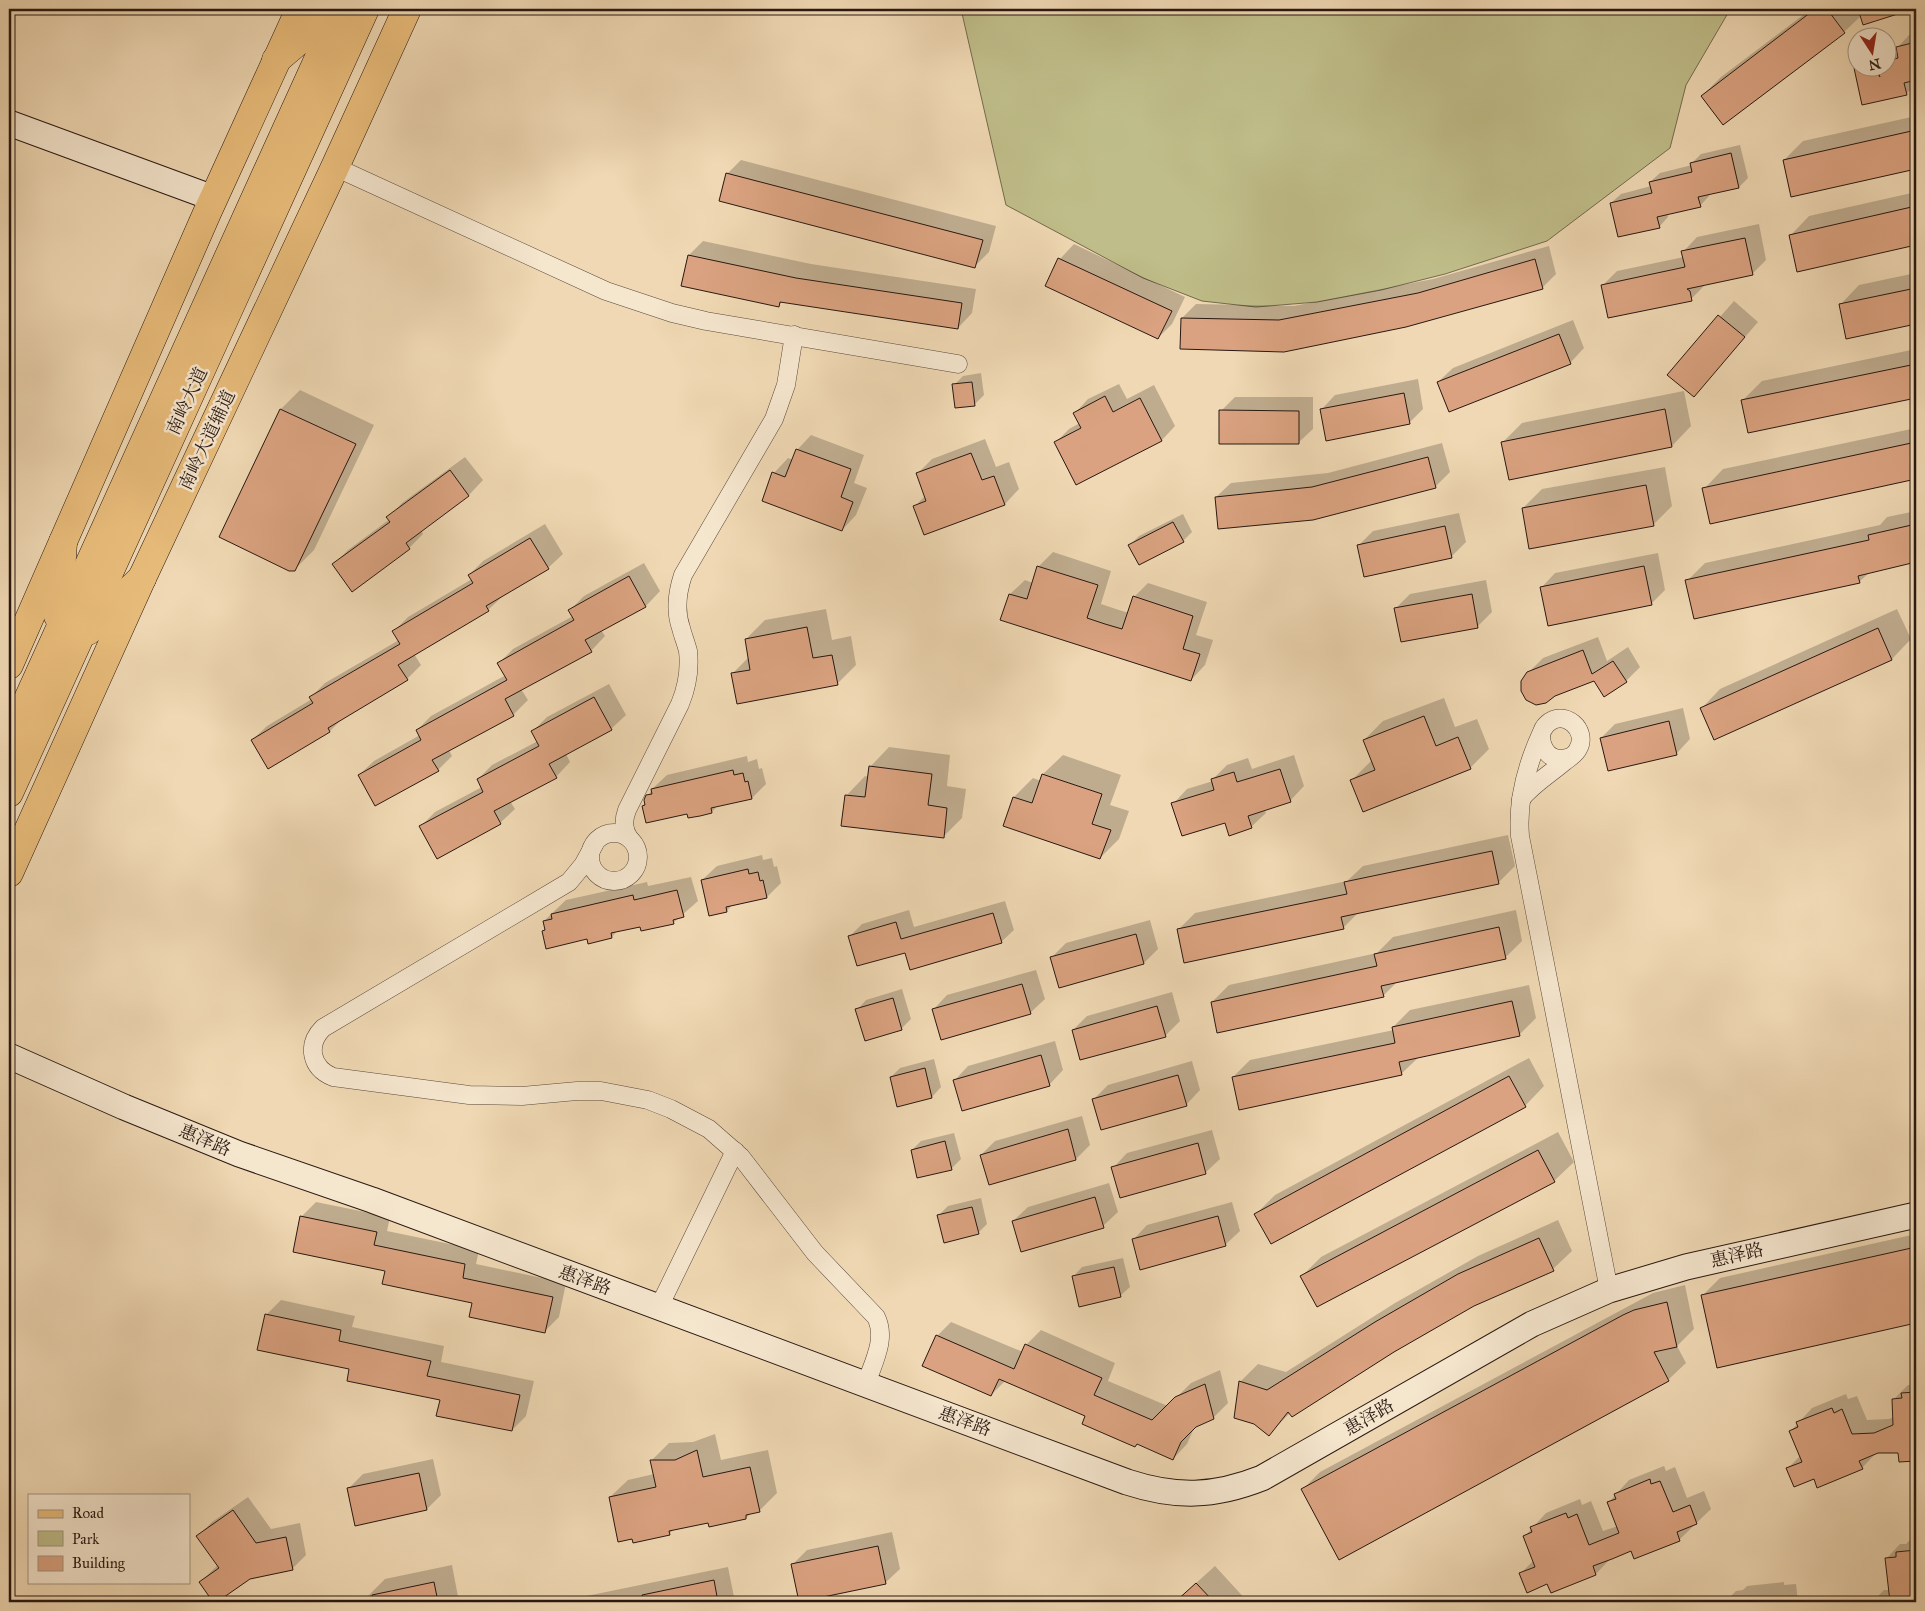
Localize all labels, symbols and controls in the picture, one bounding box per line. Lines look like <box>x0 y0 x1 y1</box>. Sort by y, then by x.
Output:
north arrow <box>1848 28 1898 78</box>
text: N <box>1867 55 1882 74</box>
street label: 南岭大道 <box>162 364 212 438</box>
street label: 南岭大道辅道 <box>174 386 240 494</box>
street label: 惠泽路 <box>176 1119 234 1161</box>
street label: 惠泽路 <box>1708 1238 1766 1272</box>
street label: 惠泽路 <box>556 1260 614 1300</box>
street label: 惠泽路 <box>1340 1394 1398 1440</box>
street label: 惠泽路 <box>936 1401 994 1441</box>
legend <box>28 1494 190 1584</box>
text: Road <box>72 1504 104 1522</box>
text: Park <box>72 1530 99 1548</box>
text: Building <box>72 1554 126 1572</box>

